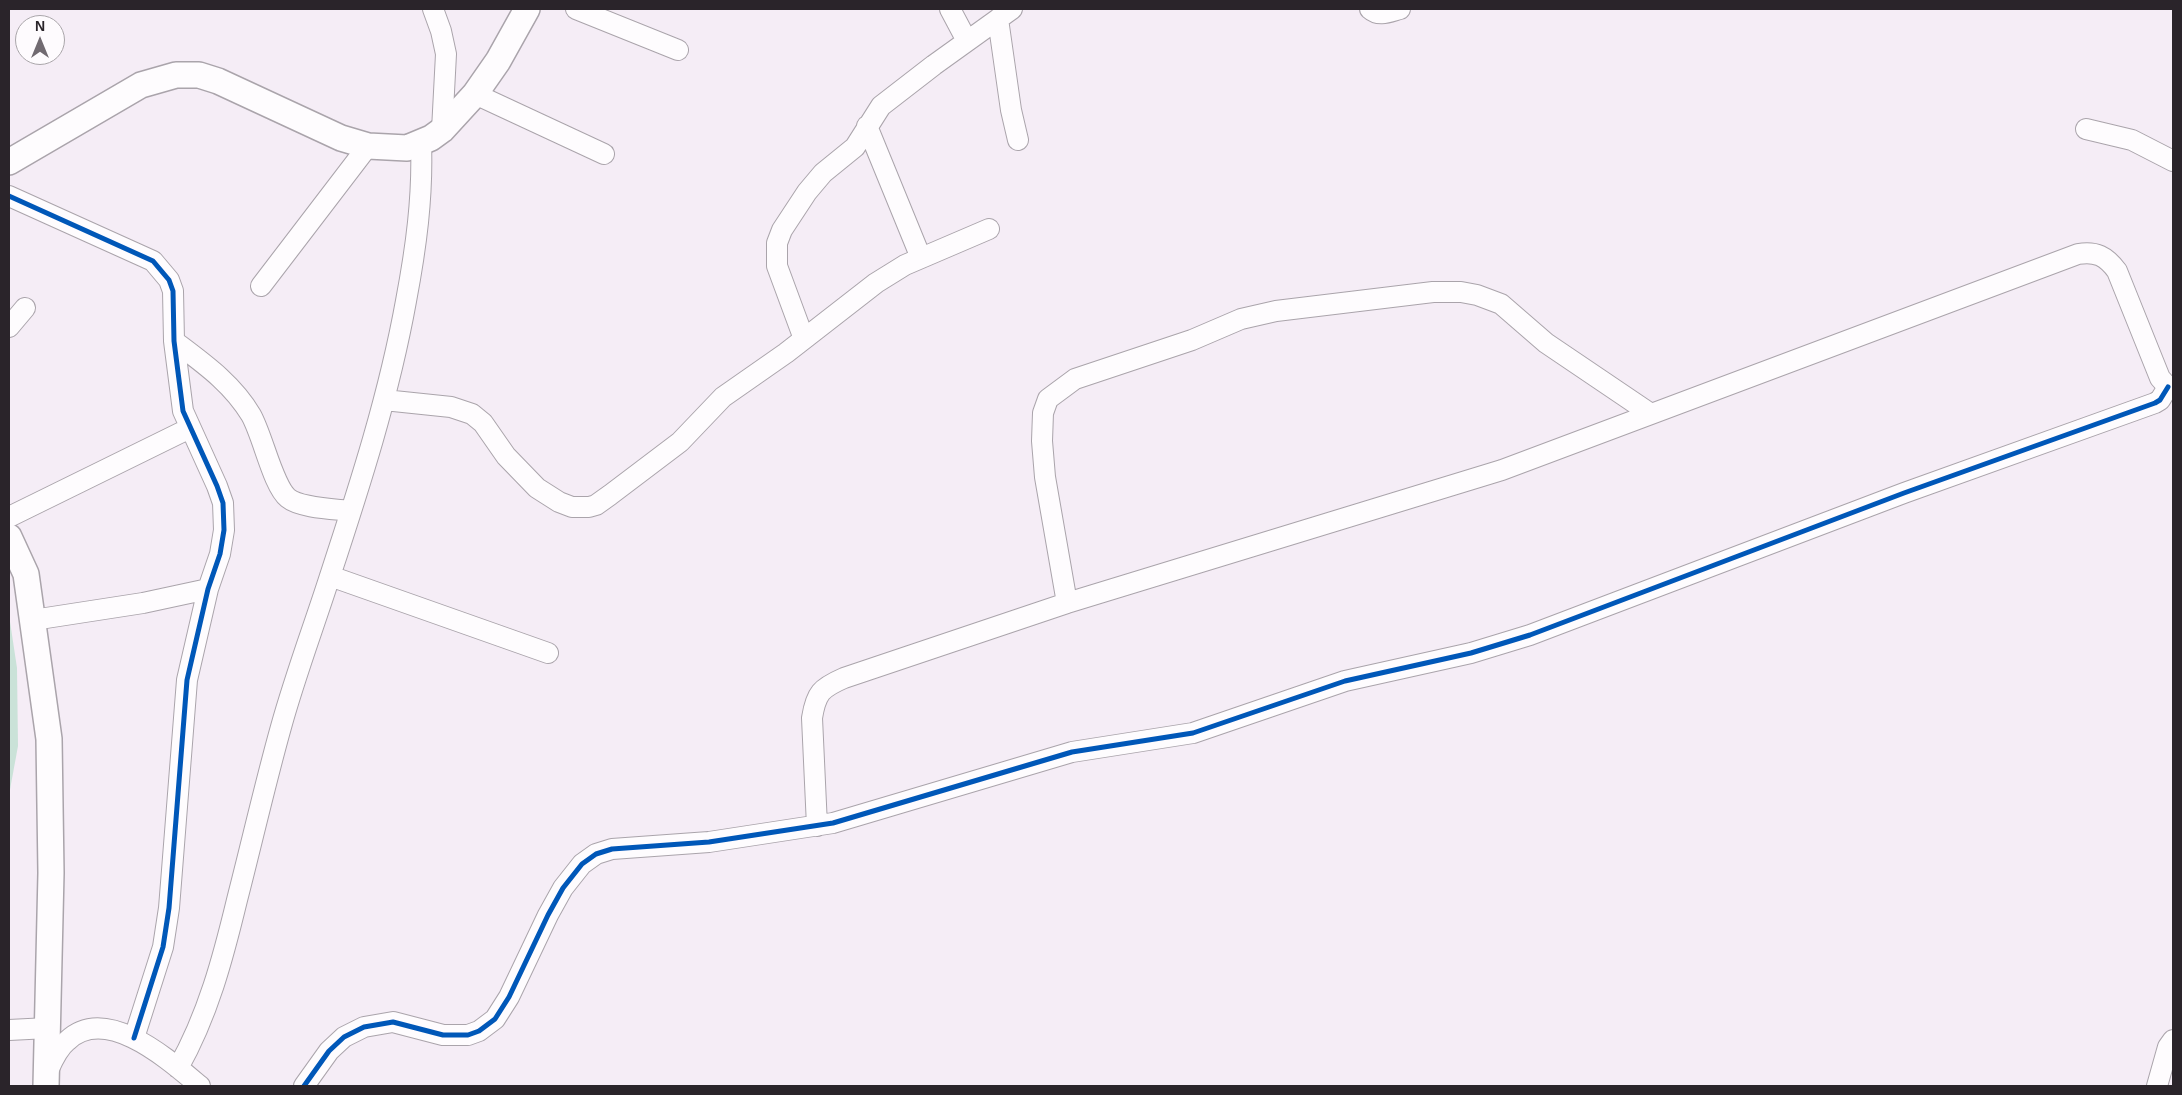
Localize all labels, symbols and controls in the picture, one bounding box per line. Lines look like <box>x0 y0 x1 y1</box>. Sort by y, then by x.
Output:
north arrow <box>15 15 65 65</box>
text: N <box>35 18 45 34</box>

